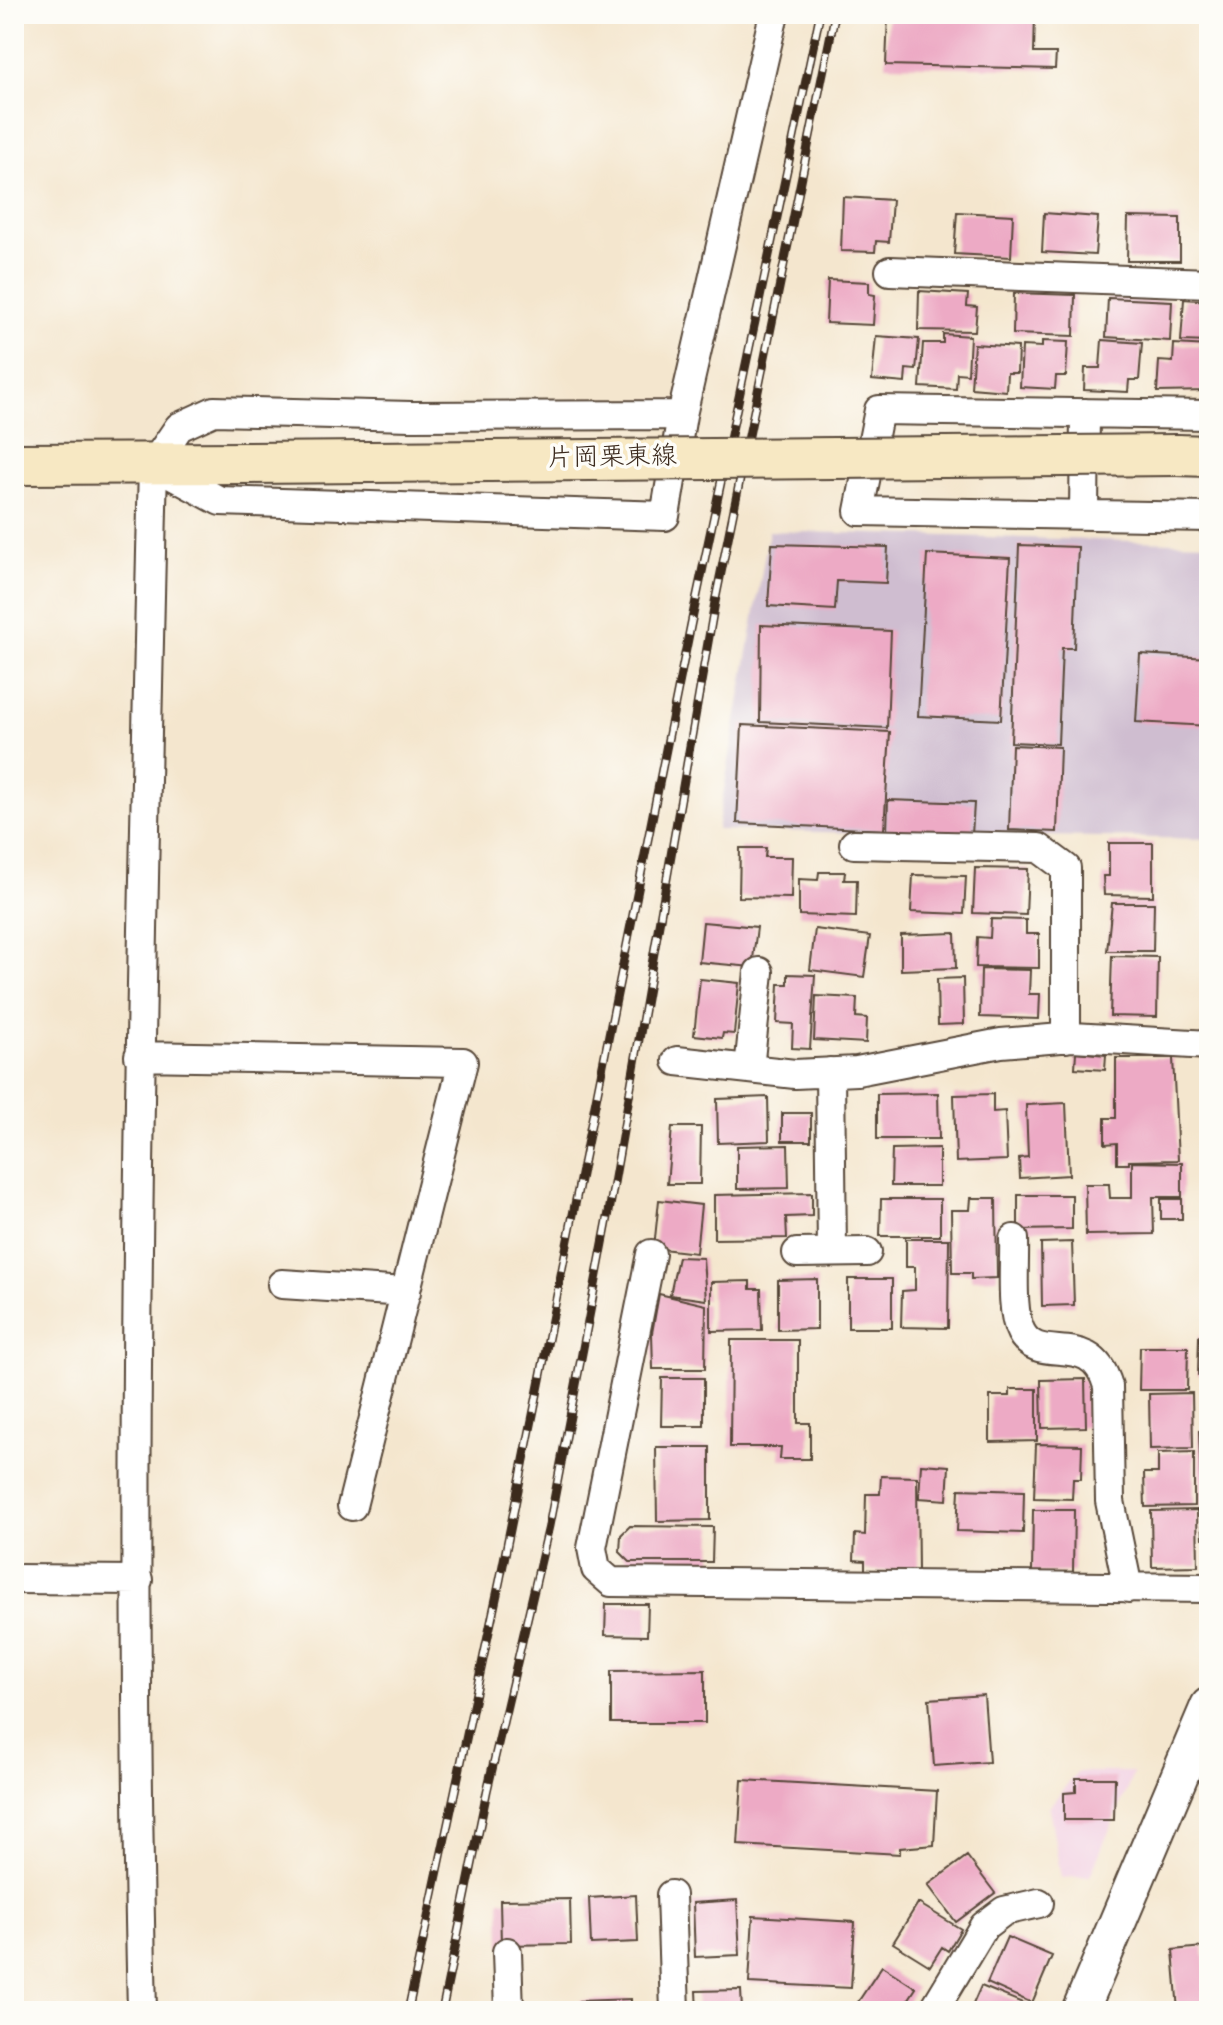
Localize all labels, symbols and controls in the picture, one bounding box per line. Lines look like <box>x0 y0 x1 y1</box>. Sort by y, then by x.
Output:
street label: 片岡栗東線 <box>547 441 677 477</box>

